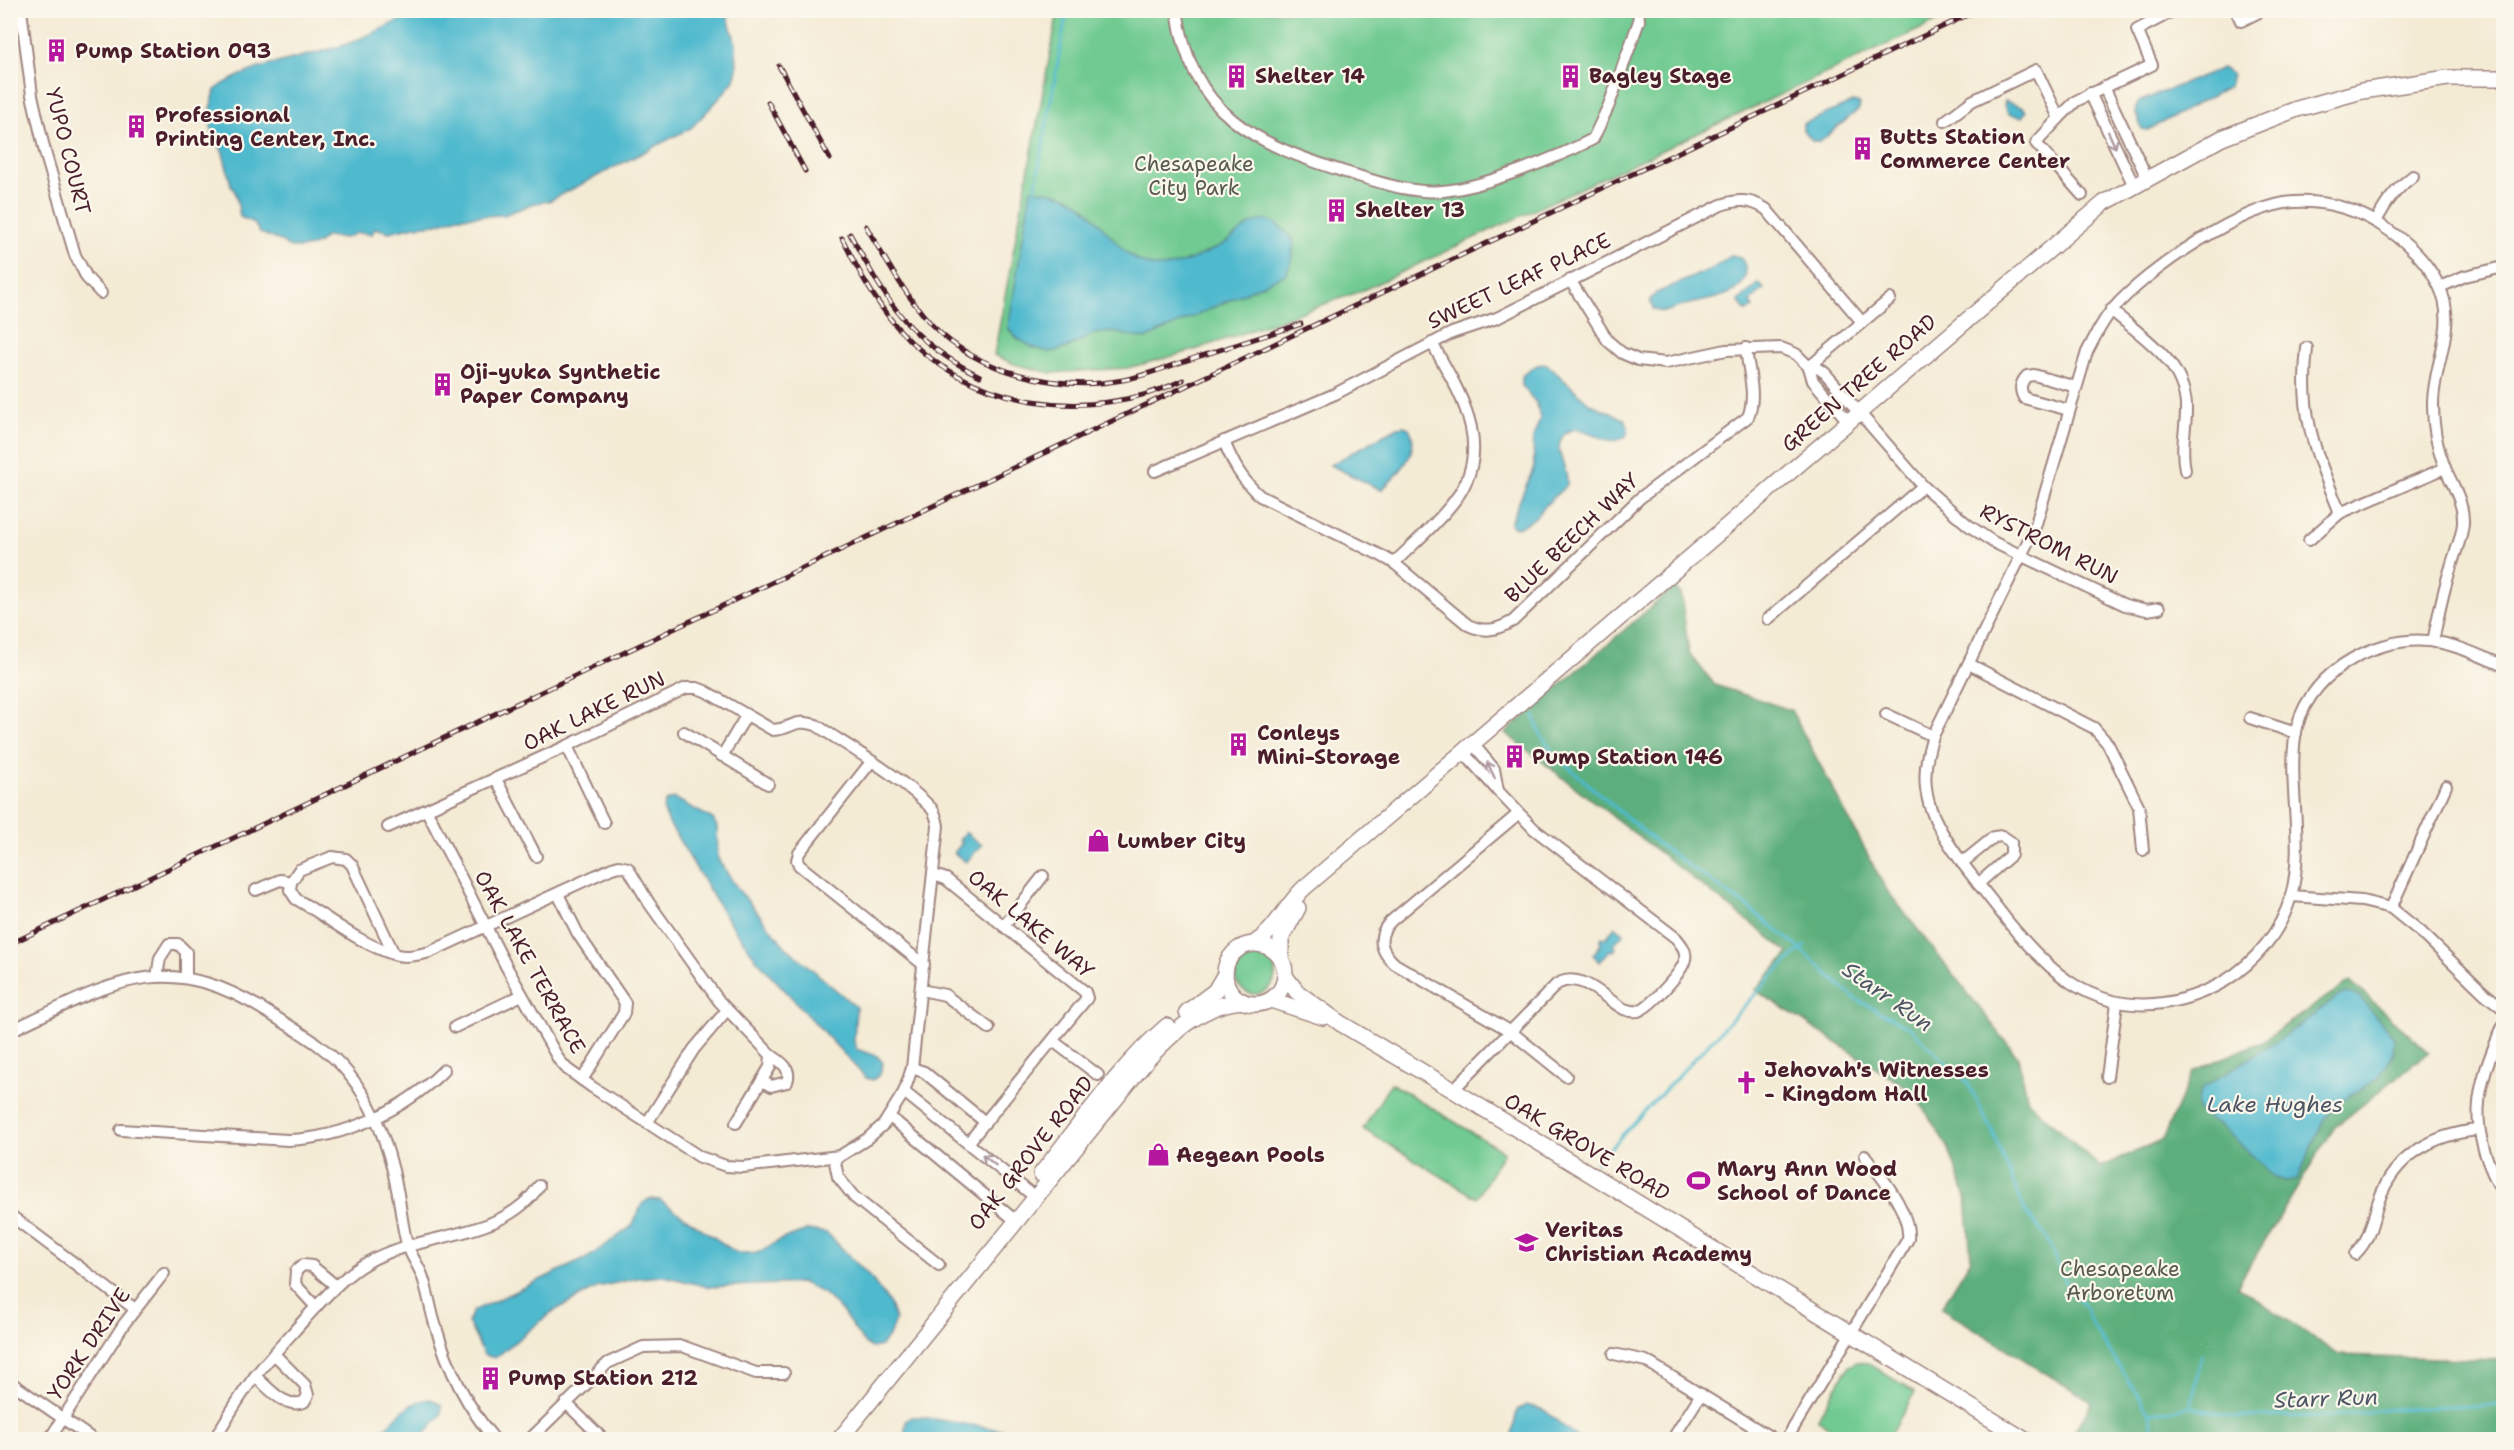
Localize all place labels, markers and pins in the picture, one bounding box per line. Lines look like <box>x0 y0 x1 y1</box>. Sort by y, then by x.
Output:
place label: Pump Station 093 <box>75 37 271 65</box>
building icon: Pump Station 093 <box>44 38 70 64</box>
place label: Shelter 14 <box>1255 62 1365 90</box>
place label: Bagley Stage <box>1589 62 1732 90</box>
building icon: Shelter 14 <box>1224 63 1250 89</box>
building icon: Bagley Stage <box>1558 63 1584 89</box>
place label: Professional Printing Center, Inc. <box>155 101 375 153</box>
building icon: Professional Printing Center, Inc. <box>124 114 150 140</box>
place label: Butts Station Commerce Center <box>1880 123 2070 175</box>
building icon: Butts Station Commerce Center <box>1849 136 1875 162</box>
place label: Shelter 13 <box>1355 196 1465 224</box>
building icon: Shelter 13 <box>1324 197 1350 223</box>
place label: Oji-yuka Synthetic Paper Company <box>460 358 661 410</box>
building icon: Oji-yuka Synthetic Paper Company <box>429 371 455 397</box>
place label: Conleys Mini-Storage <box>1257 719 1400 771</box>
building icon: Conleys Mini-Storage <box>1226 732 1252 758</box>
place label: Pump Station 146 <box>1532 743 1723 771</box>
building icon: Pump Station 146 <box>1501 744 1527 770</box>
place label: Lumber City <box>1117 827 1246 855</box>
shop icon: Lumber City <box>1086 828 1112 854</box>
place label: Jehovah's Witnesses - Kingdom Hall <box>1764 1056 1989 1108</box>
church icon: Jehovah's Witnesses - Kingdom Hall <box>1733 1069 1759 1095</box>
place label: Aegean Pools <box>1176 1141 1325 1169</box>
shop icon: Aegean Pools <box>1145 1142 1171 1168</box>
place label: Mary Ann Wood School of Dance <box>1717 1155 1897 1207</box>
sports icon: Mary Ann Wood School of Dance <box>1686 1168 1712 1194</box>
place label: Veritas Christian Academy <box>1545 1216 1752 1268</box>
school or university icon: Veritas Christian Academy <box>1514 1229 1540 1255</box>
place label: Pump Station 212 <box>508 1364 698 1392</box>
building icon: Pump Station 212 <box>477 1365 503 1391</box>

